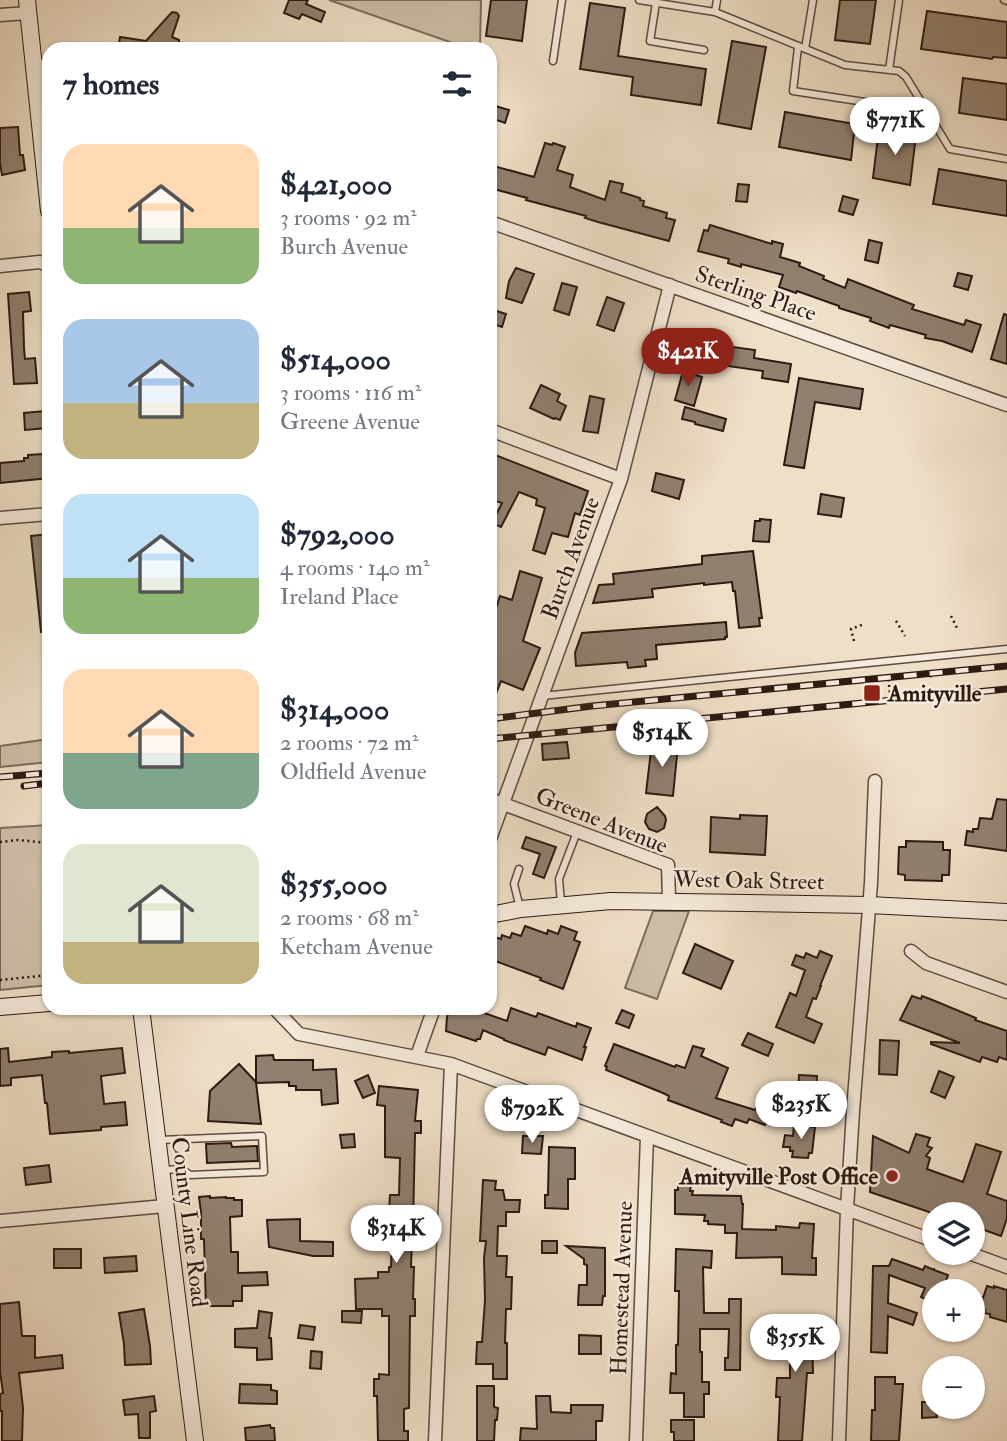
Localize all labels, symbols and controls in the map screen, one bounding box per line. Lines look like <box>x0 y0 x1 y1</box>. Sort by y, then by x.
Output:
icon: filters <box>438 65 476 103</box>
text: 7 homes <box>63 66 159 103</box>
pin: $771K <box>846 97 944 157</box>
text: $771K <box>866 105 924 134</box>
text: $421,000 <box>280 166 392 203</box>
icon: home <box>119 172 203 256</box>
text: 3 rooms · 92 m² <box>280 203 417 232</box>
text: Burch Avenue <box>280 232 408 261</box>
street label: Sterling Place <box>692 259 821 328</box>
pin: $421K <box>639 328 737 388</box>
text: $421K <box>657 336 719 365</box>
text: $514,000 <box>280 341 391 378</box>
icon: home <box>119 347 203 431</box>
text: 3 rooms · 116 m² <box>280 378 421 407</box>
text: Greene Avenue <box>280 407 420 436</box>
street label: Burch Avenue <box>535 493 606 623</box>
text: $792,000 <box>280 516 395 553</box>
icon: home <box>119 522 203 606</box>
text: 4 rooms · 140 m² <box>280 553 429 582</box>
text: Ireland Place <box>280 582 398 611</box>
place label: Amityville <box>887 679 982 709</box>
marker: Amityville <box>862 683 882 703</box>
text: $314,000 <box>280 691 389 728</box>
icon: home <box>119 697 203 781</box>
pin: $514K <box>613 710 711 769</box>
text: $514K <box>632 717 692 746</box>
text: 2 rooms · 72 m² <box>280 728 418 757</box>
text: Oldfield Avenue <box>280 757 427 786</box>
street label: Greene Avenue <box>531 781 672 860</box>
street label: West Oak Street <box>672 865 825 896</box>
text: $355,000 <box>280 866 388 903</box>
icon: home <box>119 872 203 956</box>
text: 2 rooms · 68 m² <box>280 903 419 932</box>
text: Ketcham Avenue <box>280 932 433 961</box>
pin: $235K <box>752 1082 850 1141</box>
pin: $792K <box>483 1086 581 1145</box>
text: $235K <box>771 1089 831 1118</box>
text: $792K <box>500 1093 564 1122</box>
street label: County Line Road <box>165 1135 214 1309</box>
place label: Amityville Post Office <box>679 1162 878 1192</box>
marker: Amityville Post Office <box>884 1168 900 1184</box>
street label: Homestead Avenue <box>604 1200 639 1376</box>
map controls <box>922 1202 985 1419</box>
button: layers <box>922 1202 985 1265</box>
pin: $314K <box>347 1206 445 1265</box>
text: $314K <box>367 1213 425 1242</box>
button: + <box>922 1279 985 1342</box>
pin: $355K <box>746 1314 844 1374</box>
text: $355K <box>766 1322 824 1351</box>
button: − <box>922 1356 985 1419</box>

